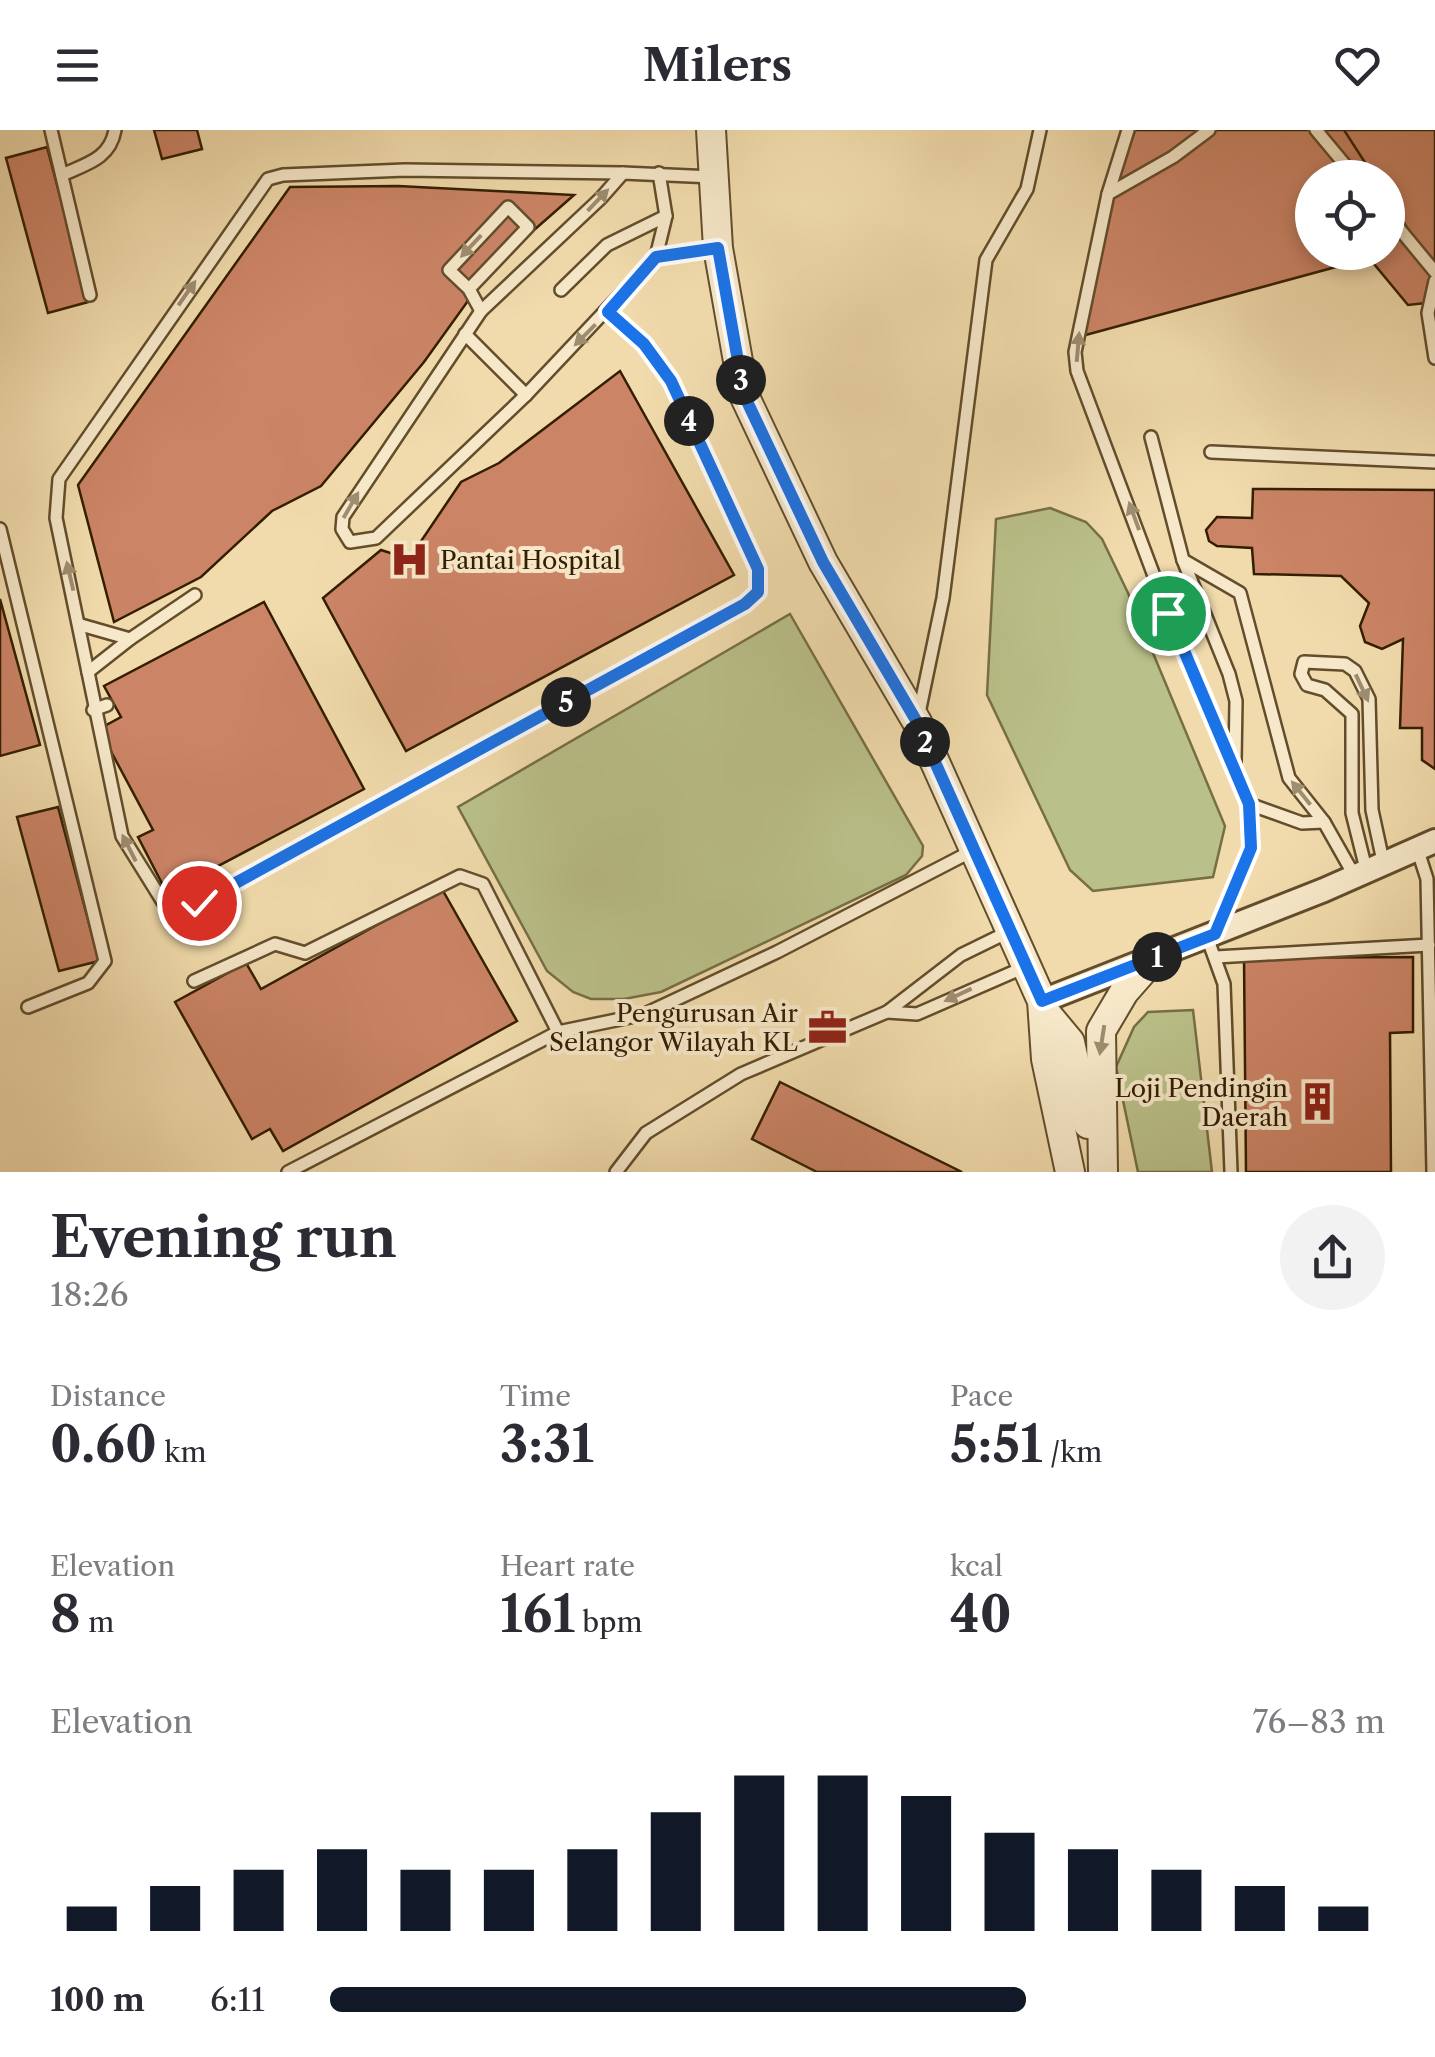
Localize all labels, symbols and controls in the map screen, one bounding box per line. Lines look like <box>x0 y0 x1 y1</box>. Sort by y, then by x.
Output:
text: Milers <box>643 37 792 93</box>
icon: menu <box>50 38 105 93</box>
icon: heart <box>1330 38 1385 93</box>
map controls <box>1295 160 1405 270</box>
button: locate <box>1295 160 1405 270</box>
one-way arrow <box>586 189 609 213</box>
one-way arrow <box>460 234 483 258</box>
one-way arrow <box>176 280 196 307</box>
one-way arrow <box>574 322 598 346</box>
one-way arrow <box>1071 331 1087 362</box>
pin: 3 <box>716 355 766 405</box>
text: 3 <box>733 363 749 397</box>
pin: 4 <box>664 396 714 446</box>
text: 4 <box>681 404 697 438</box>
one-way arrow <box>342 491 360 519</box>
one-way arrow <box>1126 501 1141 531</box>
hospital icon: Pantai Hospital <box>389 539 431 581</box>
place label: Pantai Hospital <box>440 545 621 576</box>
one-way arrow <box>62 560 77 591</box>
pin <box>1126 571 1211 656</box>
icon: arrive <box>1141 586 1196 641</box>
one-way arrow <box>1354 673 1371 702</box>
pin: 5 <box>541 677 591 727</box>
text: 5 <box>558 685 574 719</box>
pin: 2 <box>900 717 950 767</box>
text: 2 <box>917 725 933 759</box>
one-way arrow <box>1291 780 1312 806</box>
one-way arrow <box>121 833 138 862</box>
pin <box>157 861 242 946</box>
icon: check <box>172 876 227 931</box>
pin: 1 <box>1132 932 1182 982</box>
text: 1 <box>1151 940 1163 974</box>
one-way arrow <box>943 986 972 1003</box>
place label: Pengurusan Air Selangor Wilayah KL <box>549 998 798 1058</box>
office icon: Pengurusan Air Selangor Wilayah KL <box>807 1006 849 1048</box>
one-way arrow <box>1094 1025 1110 1056</box>
place label: Loji Pendingin Daerah <box>1114 1073 1288 1133</box>
building icon: Loji Pendingin Daerah <box>1297 1081 1339 1123</box>
text: Evening run <box>50 1204 397 1271</box>
button: share <box>1280 1205 1385 1310</box>
text: 18:26 <box>50 1275 129 1314</box>
text: Distance <box>50 1379 166 1413</box>
text: Time <box>500 1379 571 1413</box>
text: Pace <box>950 1379 1013 1413</box>
text: 0.60 <box>50 1413 157 1475</box>
text: 3:31 <box>500 1413 594 1475</box>
text: 5:51 <box>950 1413 1043 1475</box>
text: km <box>157 1435 207 1469</box>
text: /km <box>1043 1435 1102 1469</box>
text: Elevation <box>50 1549 175 1583</box>
text: Heart rate <box>500 1549 635 1583</box>
text: kcal <box>950 1549 1003 1583</box>
text: 8 <box>50 1583 81 1645</box>
text: 161 <box>500 1583 575 1645</box>
text: 40 <box>950 1583 1011 1645</box>
text: m <box>81 1605 114 1639</box>
text: bpm <box>575 1605 643 1639</box>
text: Elevation <box>50 1702 193 1741</box>
text: 76–83 m <box>1252 1702 1385 1741</box>
text: 100 m <box>50 1980 145 2019</box>
text: 6:11 <box>210 1980 265 2019</box>

